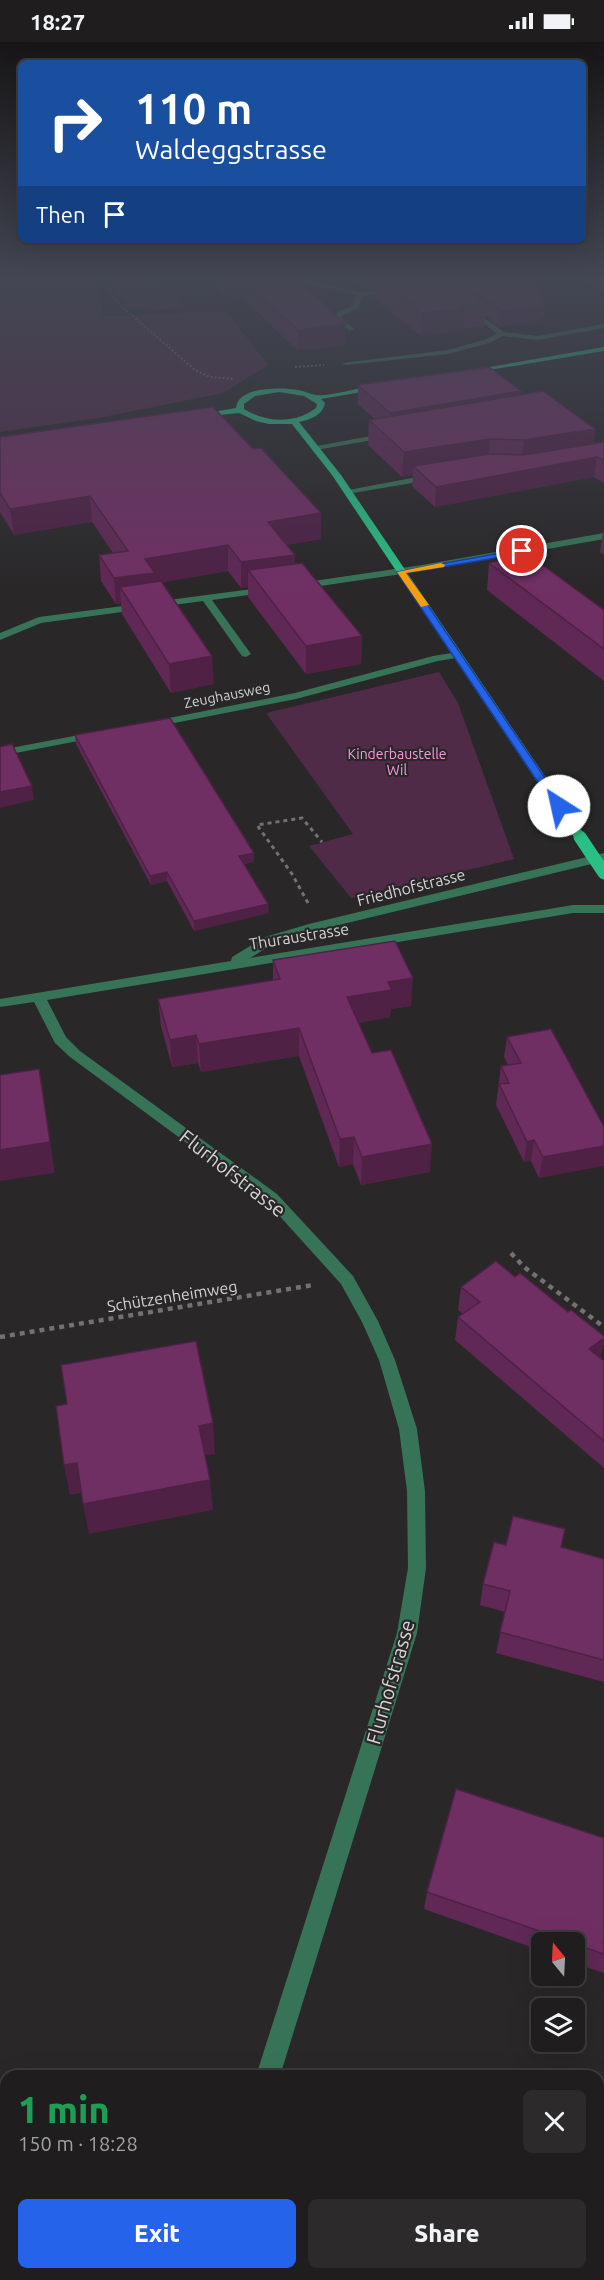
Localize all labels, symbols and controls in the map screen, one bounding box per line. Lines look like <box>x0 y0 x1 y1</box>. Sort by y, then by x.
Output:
text: 18:27 <box>30 9 85 34</box>
icon: right <box>36 84 114 162</box>
text: 110 m <box>135 85 252 132</box>
text: Waldeggstrasse <box>135 134 327 164</box>
icon: arrive <box>98 198 131 231</box>
text: Then <box>36 202 86 227</box>
pin <box>496 525 547 576</box>
icon: arrive <box>505 534 538 567</box>
street label: Zeughausweg <box>182 679 272 711</box>
park label: Kinderbaustelle Wil <box>347 746 447 778</box>
position arrow <box>527 774 591 838</box>
street label: Friedhofstrasse <box>355 865 467 909</box>
street label: Thuraustrasse <box>248 919 350 953</box>
street label: Flurhofstrasse <box>175 1124 291 1222</box>
street label: Schützenheimweg <box>106 1277 238 1315</box>
street label: Flurhofstrasse <box>361 1617 419 1747</box>
north arrow <box>531 1932 585 1986</box>
map controls <box>531 1932 585 2052</box>
button: layers <box>531 1998 585 2052</box>
text: 1 min <box>18 2089 110 2130</box>
button: close <box>523 2090 586 2153</box>
text: 150 m · 18:28 <box>18 2132 138 2155</box>
button: Exit <box>18 2199 296 2268</box>
button: Share <box>308 2199 586 2268</box>

